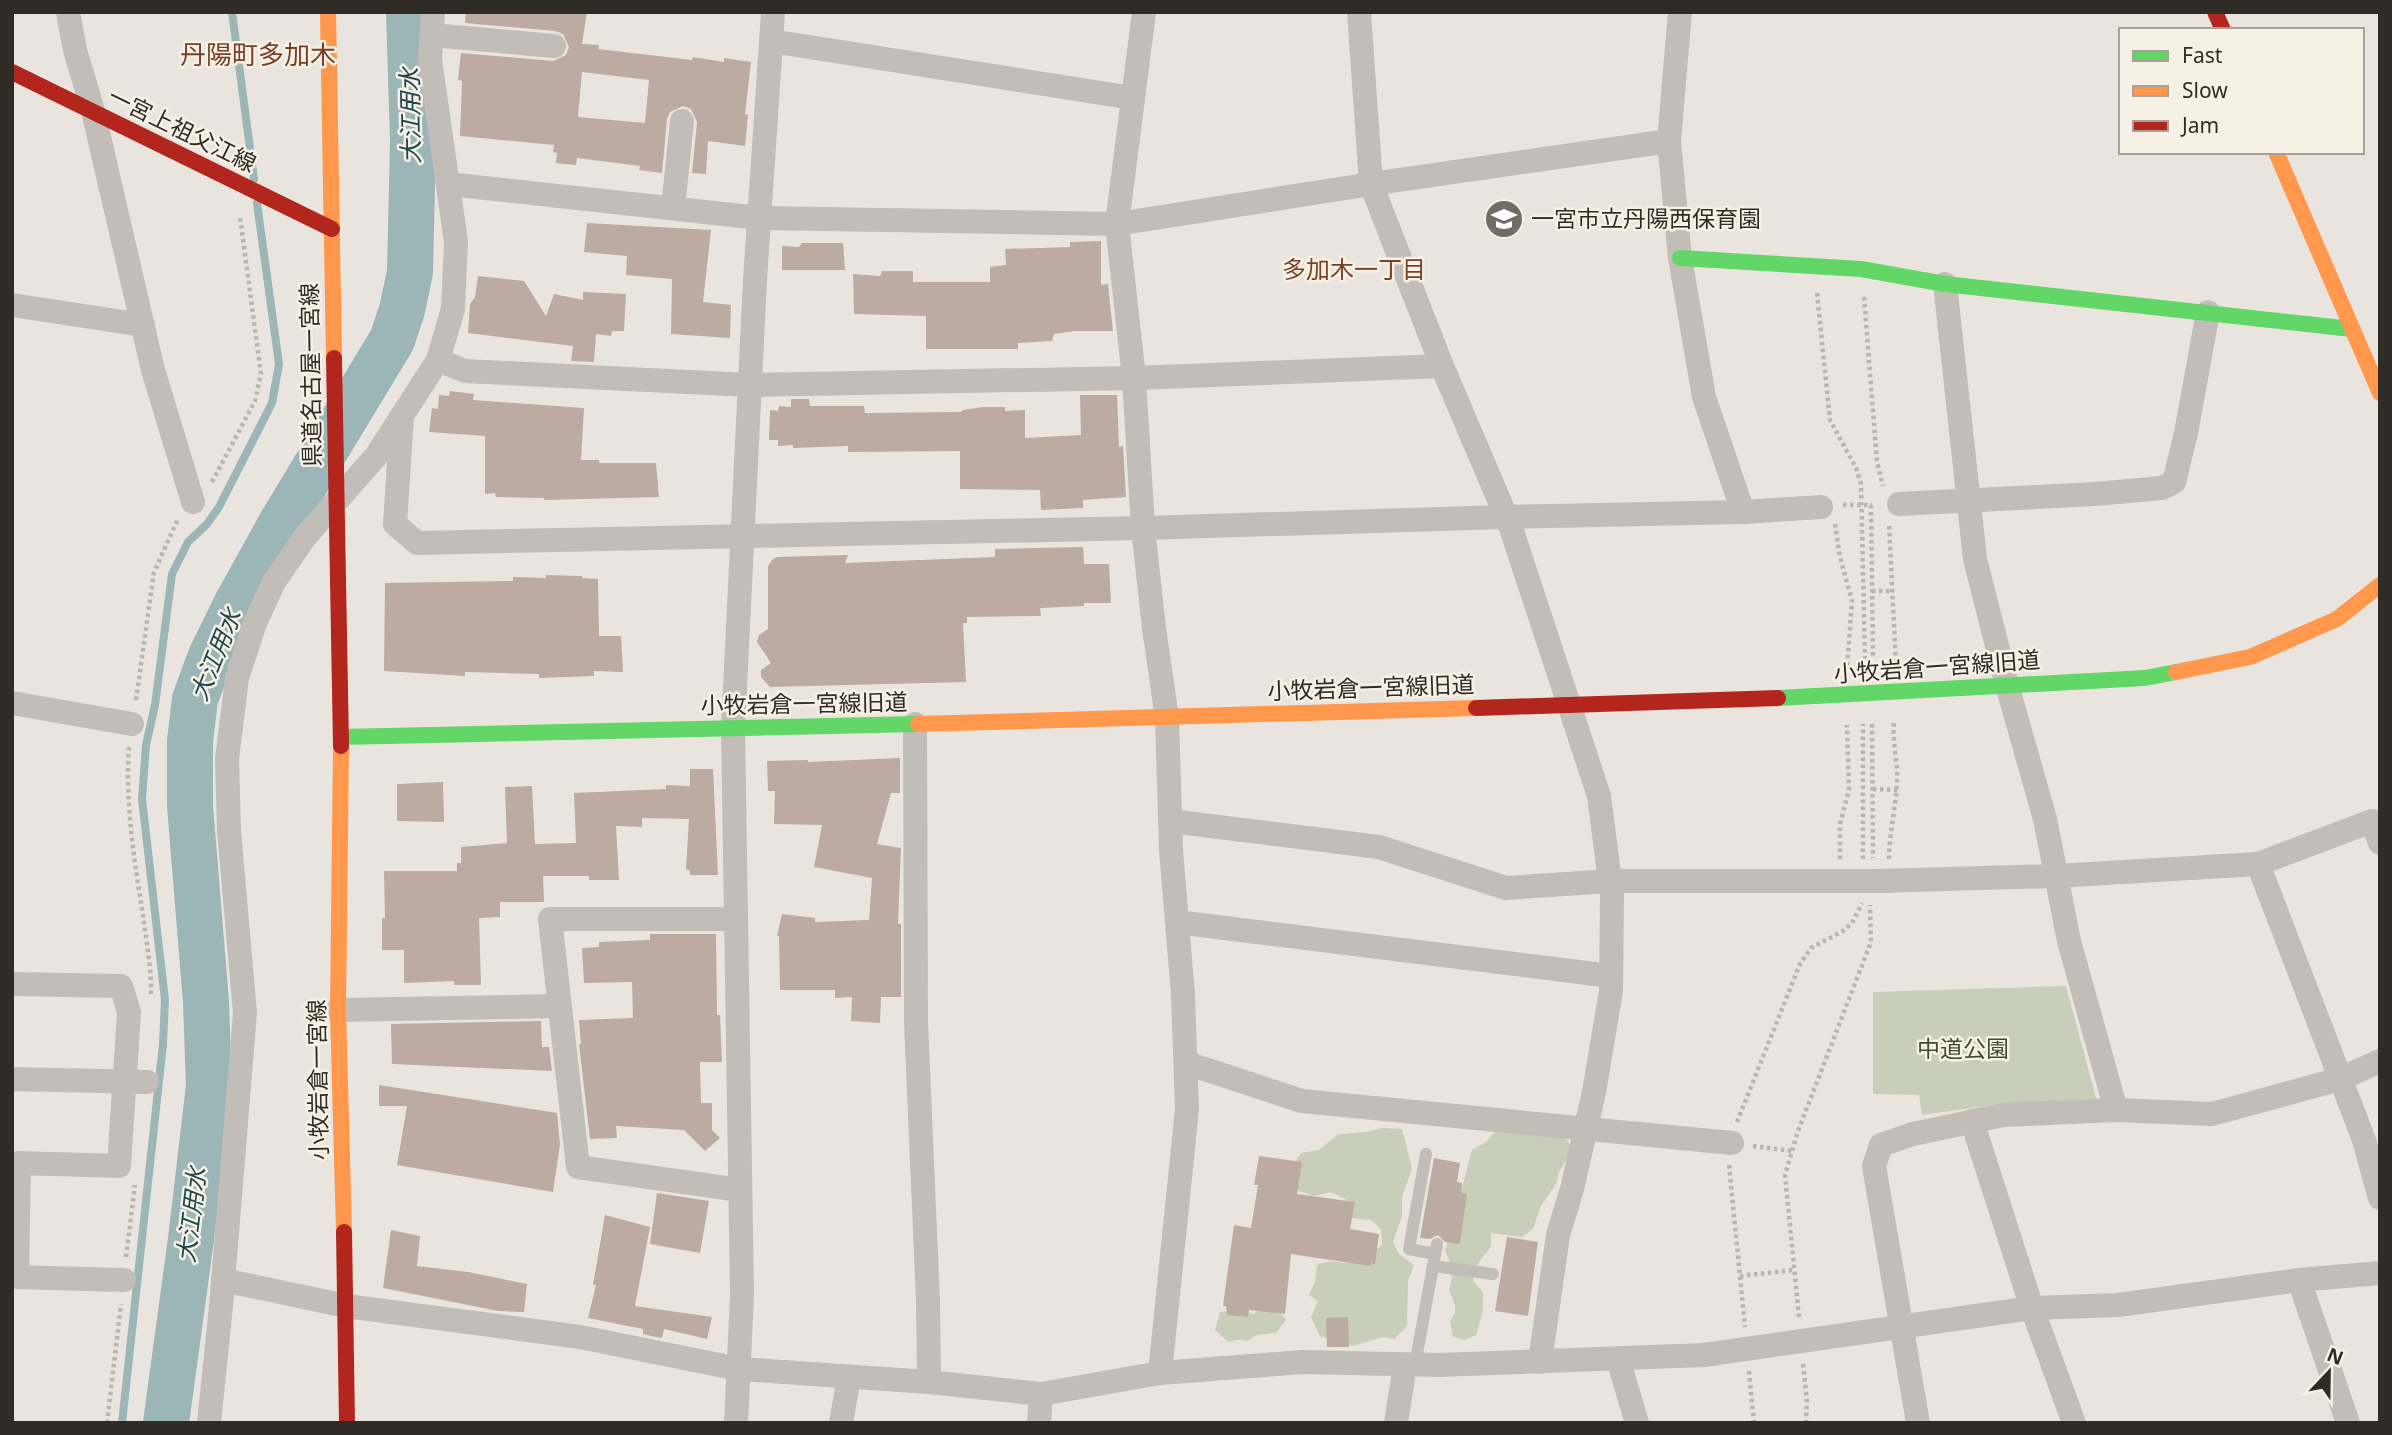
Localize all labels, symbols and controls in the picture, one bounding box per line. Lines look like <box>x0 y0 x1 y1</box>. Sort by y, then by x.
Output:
legend <box>2119 28 2364 154</box>
district label: 丹陽町多加木 <box>180 36 336 72</box>
text: Fast <box>2182 41 2223 69</box>
water label: 大江用水 <box>392 65 427 164</box>
text: Slow <box>2182 76 2228 104</box>
street label: 一宮上祖父江線 <box>103 79 262 179</box>
text: Jam <box>2180 111 2219 139</box>
school or university icon: 一宮市立丹陽西保育園 <box>1483 198 1525 240</box>
place label: 一宮市立丹陽西保育園 <box>1531 202 1761 234</box>
district label: 多加木一丁目 <box>1282 252 1426 285</box>
street label: 県道名古屋一宮線 <box>292 283 328 467</box>
water label: 大江用水 <box>181 601 249 705</box>
street label: 小牧岩倉一宮線旧道 <box>1833 643 2041 689</box>
street label: 小牧岩倉一宮線旧道 <box>1267 667 1475 707</box>
street label: 小牧岩倉一宮線旧道 <box>700 685 908 721</box>
street label: 小牧岩倉一宮線 <box>300 999 334 1161</box>
park label: 中道公園 <box>1917 1032 2009 1064</box>
water label: 大江用水 <box>168 1162 213 1264</box>
north arrow <box>2294 1337 2364 1407</box>
text: N <box>2323 1341 2347 1371</box>

